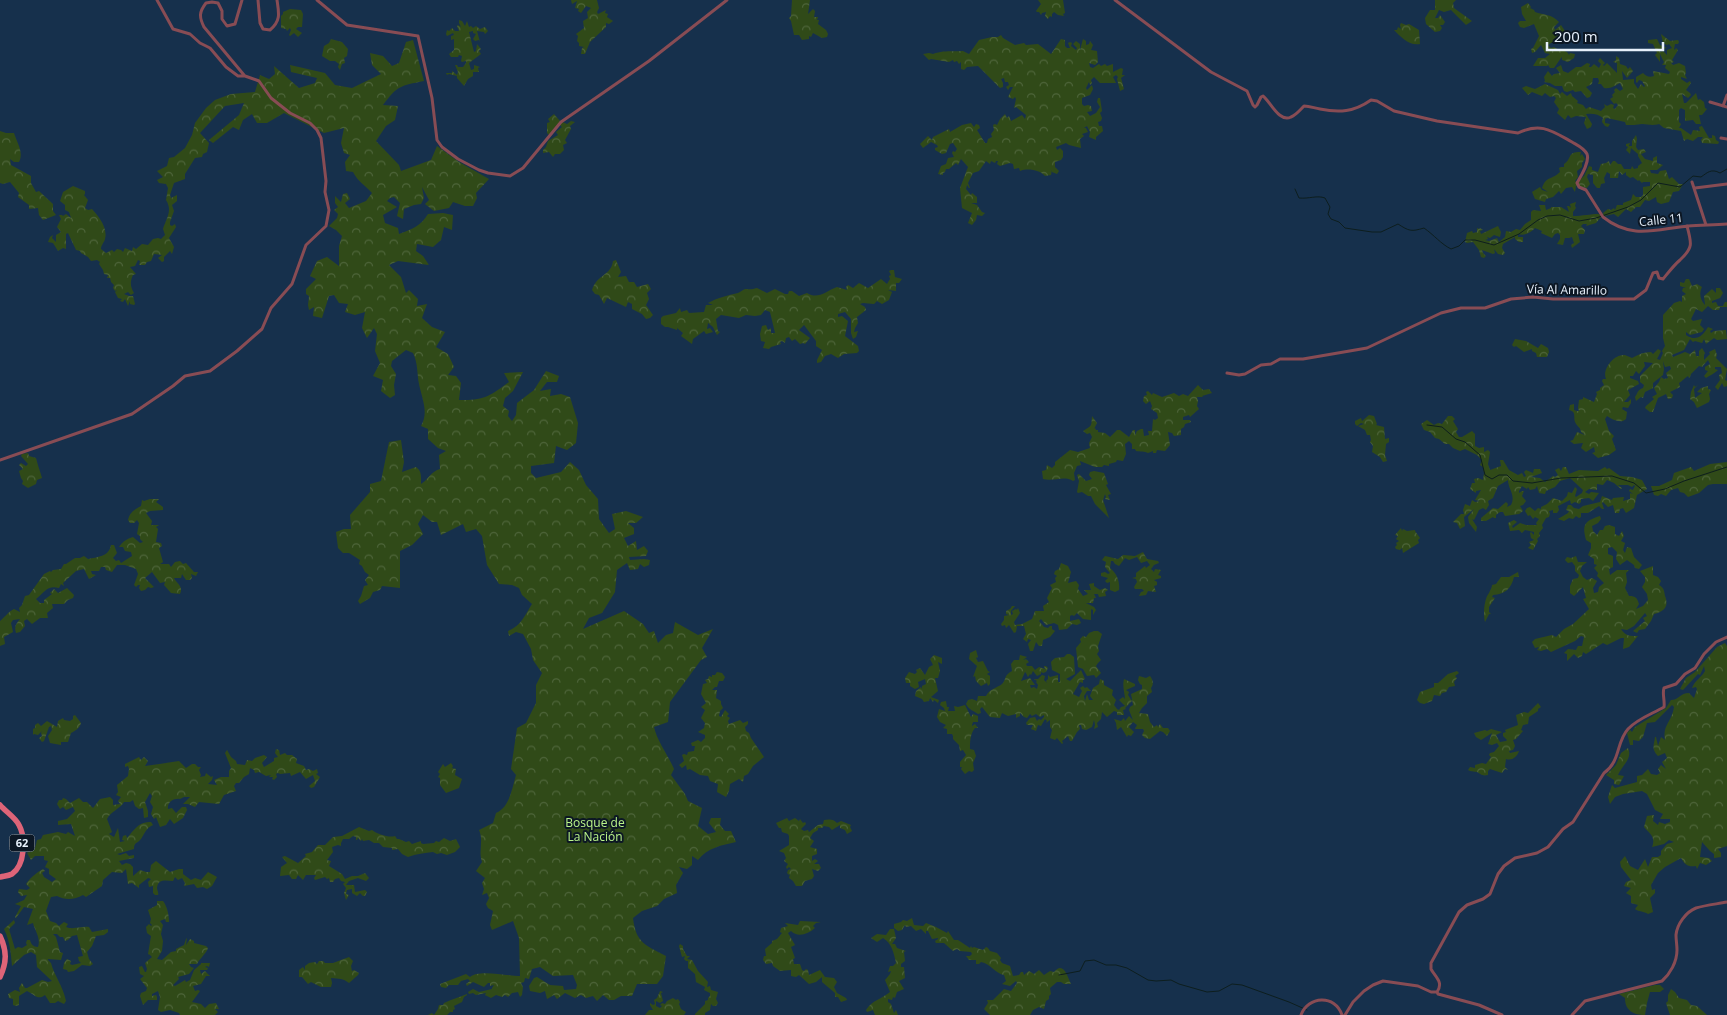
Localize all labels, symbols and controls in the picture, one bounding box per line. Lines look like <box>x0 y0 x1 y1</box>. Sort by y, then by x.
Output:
scale bar <box>1547 20 1663 52</box>
text: 200 m <box>1554 26 1598 46</box>
street label: Calle 11 <box>1638 209 1684 230</box>
street label: Vía Al Amarillo <box>1527 280 1607 299</box>
park label: Bosque de La Nación <box>565 814 625 845</box>
road number: 62 <box>10 834 34 851</box>

